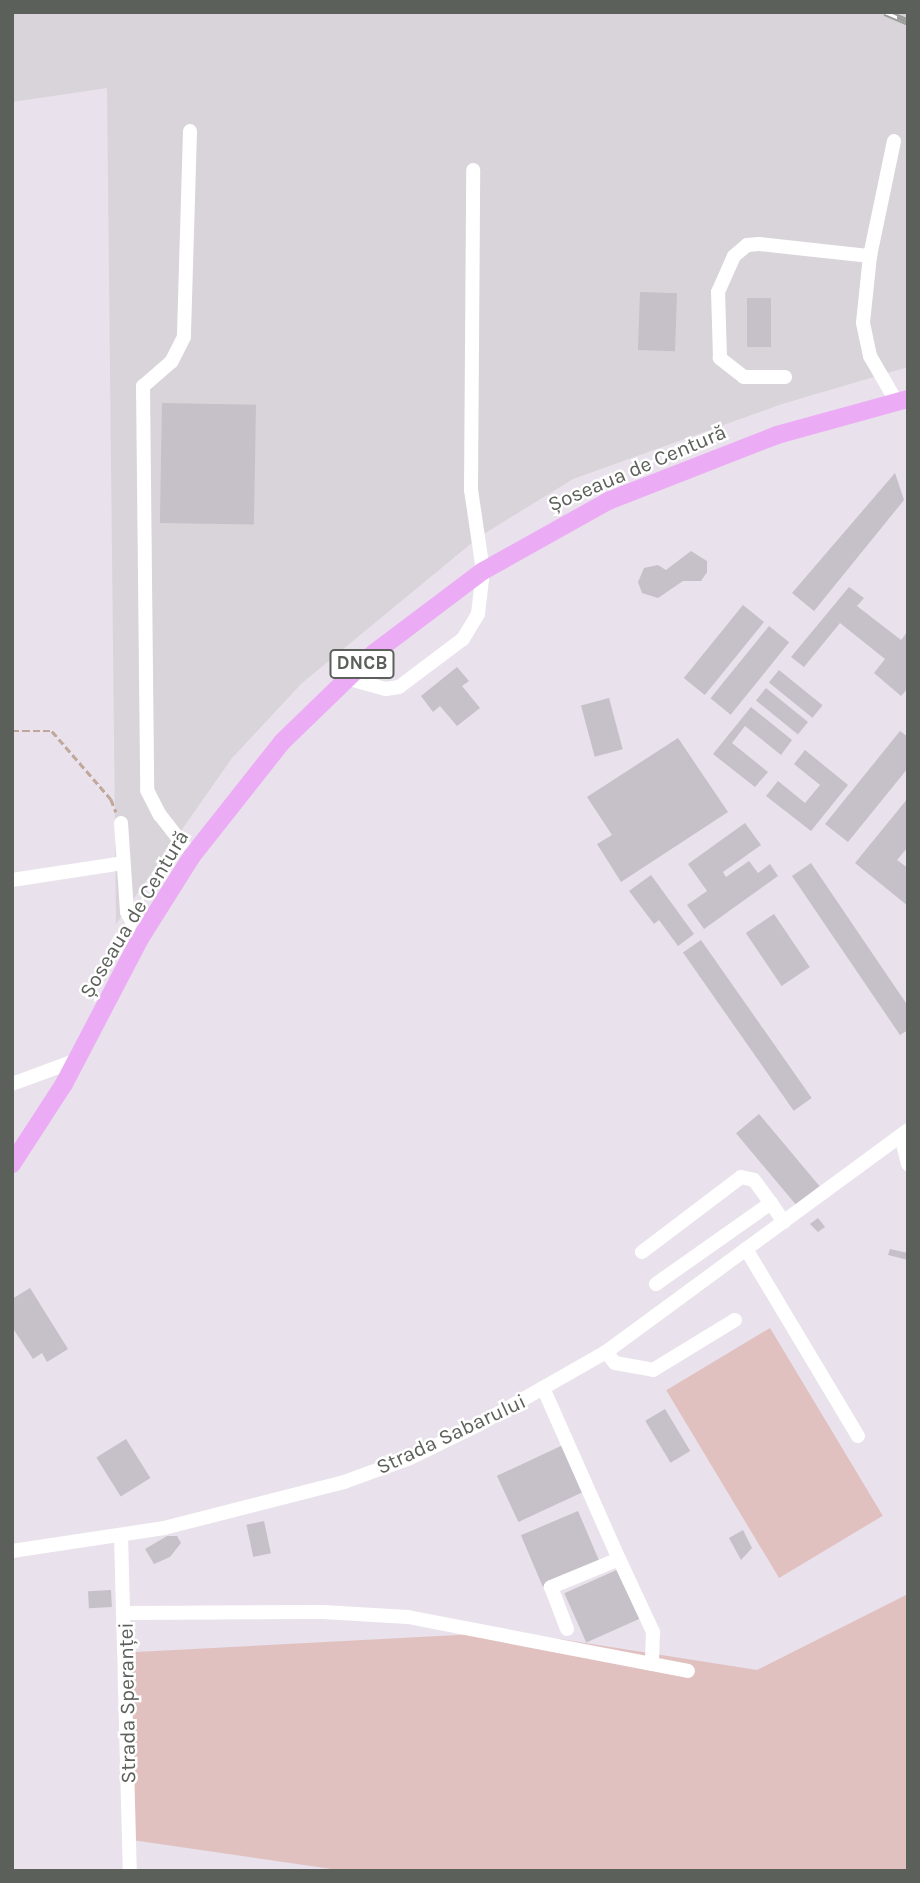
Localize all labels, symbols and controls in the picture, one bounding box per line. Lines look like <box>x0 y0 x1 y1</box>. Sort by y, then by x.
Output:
street label: Șoseaua de Centură <box>544 419 730 517</box>
road number: DNCB <box>329 649 395 680</box>
street label: Șoseaua de Centură <box>74 826 194 1002</box>
street label: Strada Sabarului <box>372 1388 530 1480</box>
street label: Strada Speranței <box>113 1622 141 1784</box>

